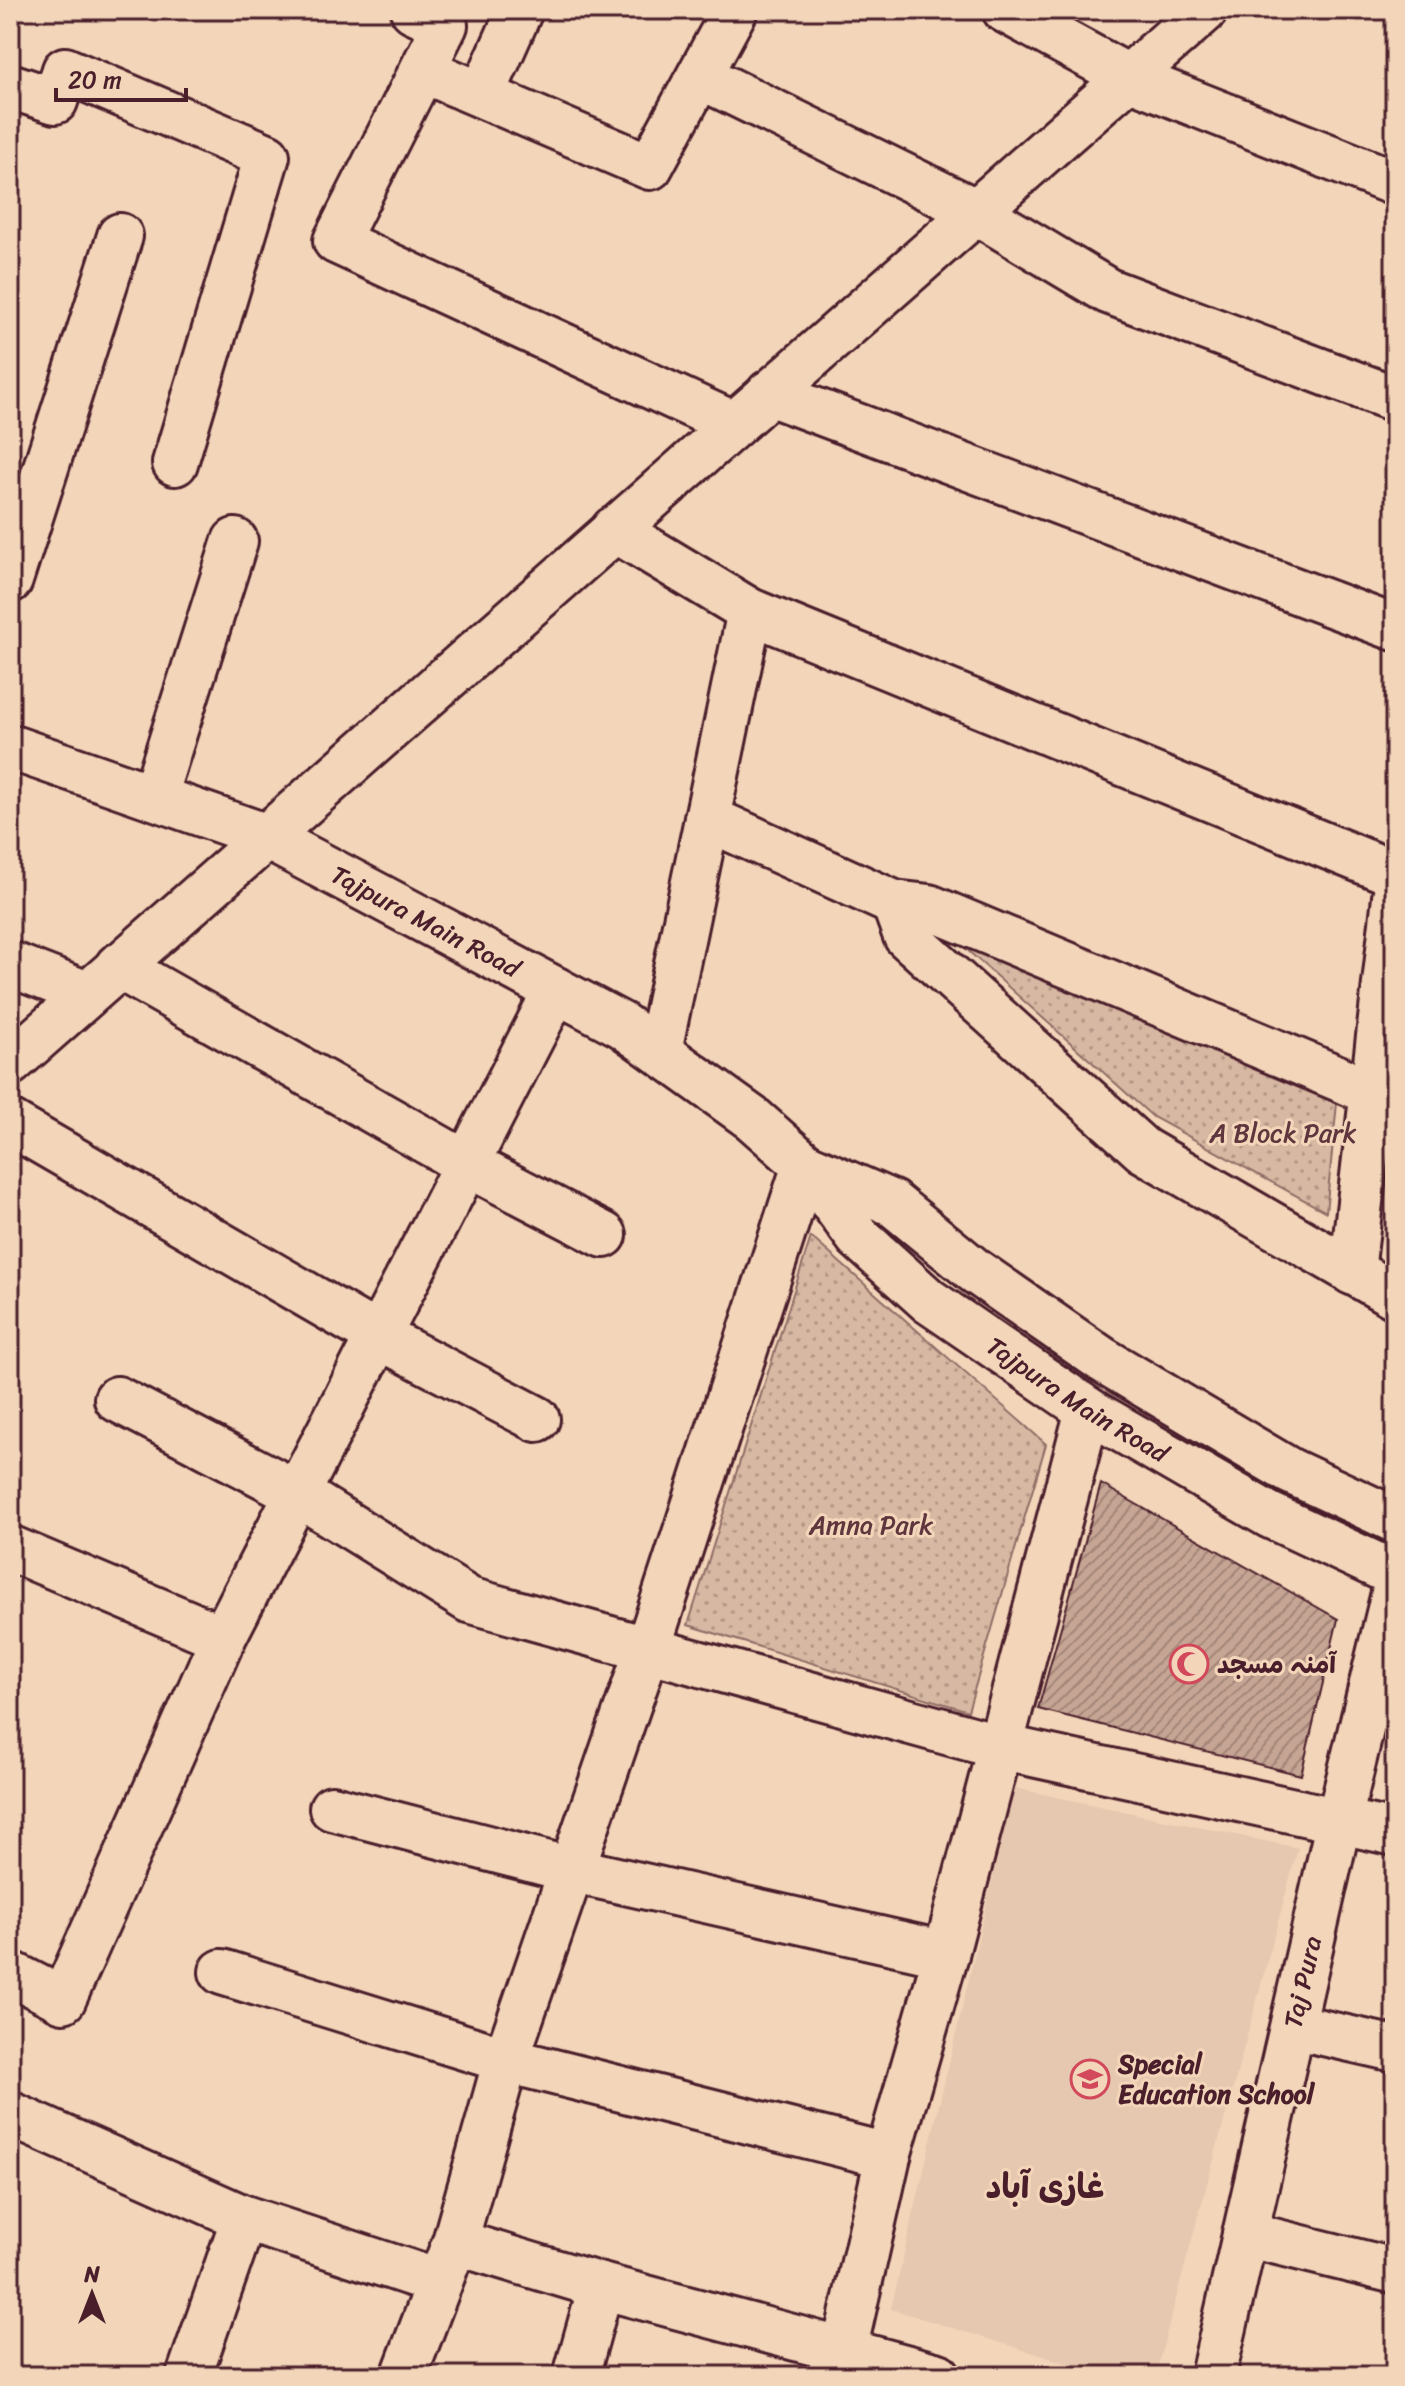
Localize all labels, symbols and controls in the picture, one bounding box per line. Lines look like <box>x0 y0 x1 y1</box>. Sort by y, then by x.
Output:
scale bar <box>56 52 186 102</box>
text: 20 m <box>68 59 122 101</box>
street label: Tajpura Main Road <box>322 852 531 992</box>
park label: A Block Park <box>1208 1110 1357 1156</box>
street label: Tajpura Main Road <box>977 1324 1180 1476</box>
park label: Amna Park <box>808 1502 933 1548</box>
place label: آمنہ مسجد <box>1217 1641 1338 1687</box>
mosque icon: آمنہ مسجد <box>1168 1643 1210 1685</box>
street label: Taj Pura <box>1270 1931 1335 2033</box>
place label: Special Education School <box>1117 2041 1316 2117</box>
school or university icon: Special Education School <box>1069 2058 1111 2100</box>
district label: غازى آباد <box>986 2157 1104 2217</box>
north arrow <box>52 2254 132 2334</box>
text: N <box>83 2255 100 2294</box>

